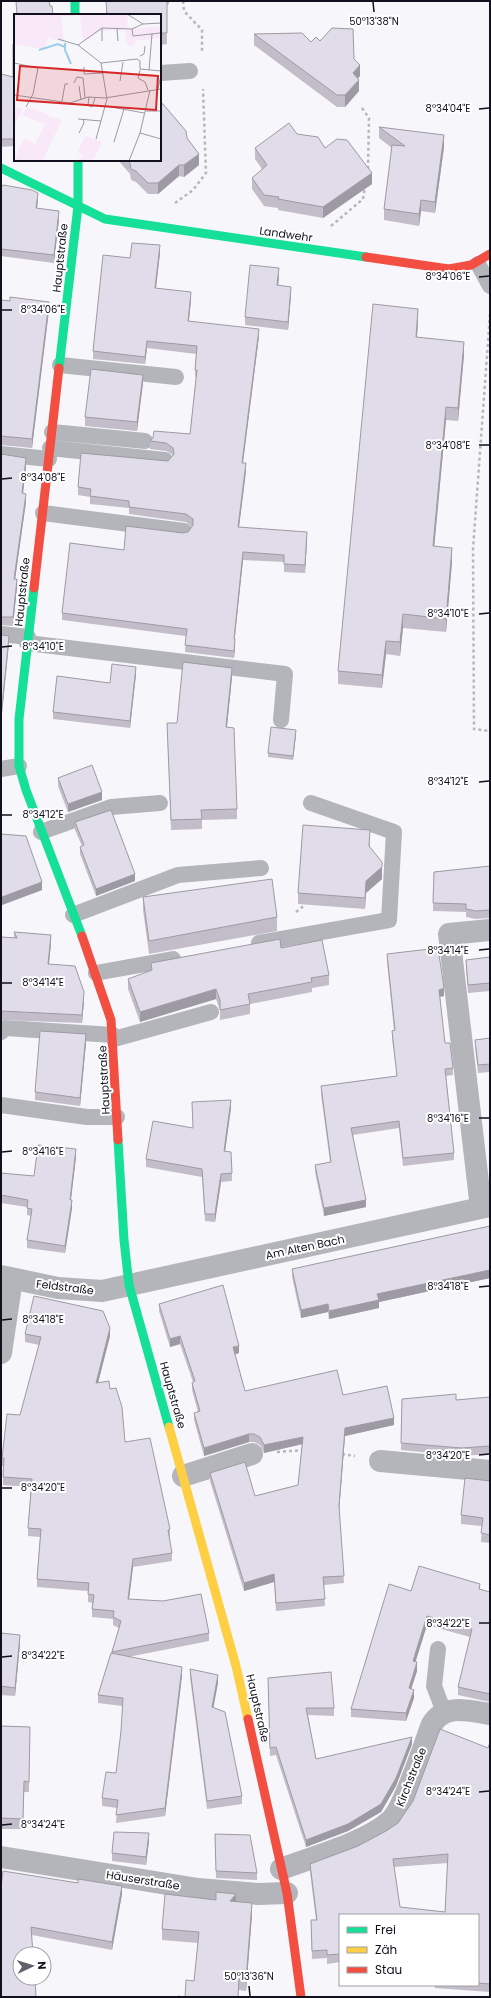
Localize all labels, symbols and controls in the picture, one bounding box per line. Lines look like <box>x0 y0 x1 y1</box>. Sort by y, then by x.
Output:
inset map <box>14 14 161 161</box>
text: 50°13'38"N <box>349 14 399 29</box>
text: 8°34'04"E <box>426 101 470 116</box>
street label: Landwehr <box>258 222 314 246</box>
street label: Hauptstraße <box>48 223 72 293</box>
text: 8°34'06"E <box>426 269 470 284</box>
text: 8°34'06"E <box>21 302 65 317</box>
text: 8°34'08"E <box>426 438 470 453</box>
text: 8°34'08"E <box>21 470 65 485</box>
street label: Hauptstraße <box>10 557 34 627</box>
text: 8°34'10"E <box>427 606 469 621</box>
text: 8°34'10"E <box>22 639 64 654</box>
text: 8°34'12"E <box>427 774 469 789</box>
text: 8°34'12"E <box>22 807 64 822</box>
text: 8°34'14"E <box>427 943 469 958</box>
text: 8°34'14"E <box>22 975 64 990</box>
street label: Hauptstraße <box>94 1045 114 1115</box>
text: 8°34'16"E <box>427 1111 469 1126</box>
text: 8°34'16"E <box>22 1144 64 1159</box>
street label: Am Alten Bach <box>264 1231 346 1263</box>
street label: Feldstraße <box>35 1276 95 1299</box>
text: 8°34'18"E <box>427 1279 469 1294</box>
text: 8°34'18"E <box>22 1312 64 1327</box>
street label: Hauptstraße <box>156 1360 190 1431</box>
text: 8°34'20"E <box>426 1448 470 1463</box>
text: 8°34'20"E <box>21 1480 65 1495</box>
text: 8°34'22"E <box>426 1616 470 1631</box>
text: 8°34'22"E <box>21 1648 65 1663</box>
street label: Hauptstraße <box>242 1673 274 1744</box>
street label: Kirchstraße <box>392 1745 430 1809</box>
text: 8°34'24"E <box>426 1784 470 1799</box>
text: 8°34'24"E <box>21 1817 65 1832</box>
street label: Häuserstraße <box>105 1866 181 1894</box>
legend <box>339 1914 479 1986</box>
text: Frei <box>375 1921 396 1938</box>
text: Zäh <box>375 1941 397 1958</box>
north arrow <box>12 1946 52 1986</box>
text: N <box>34 1961 50 1970</box>
text: Stau <box>375 1961 402 1978</box>
text: 50°13'36"N <box>224 1969 274 1984</box>

